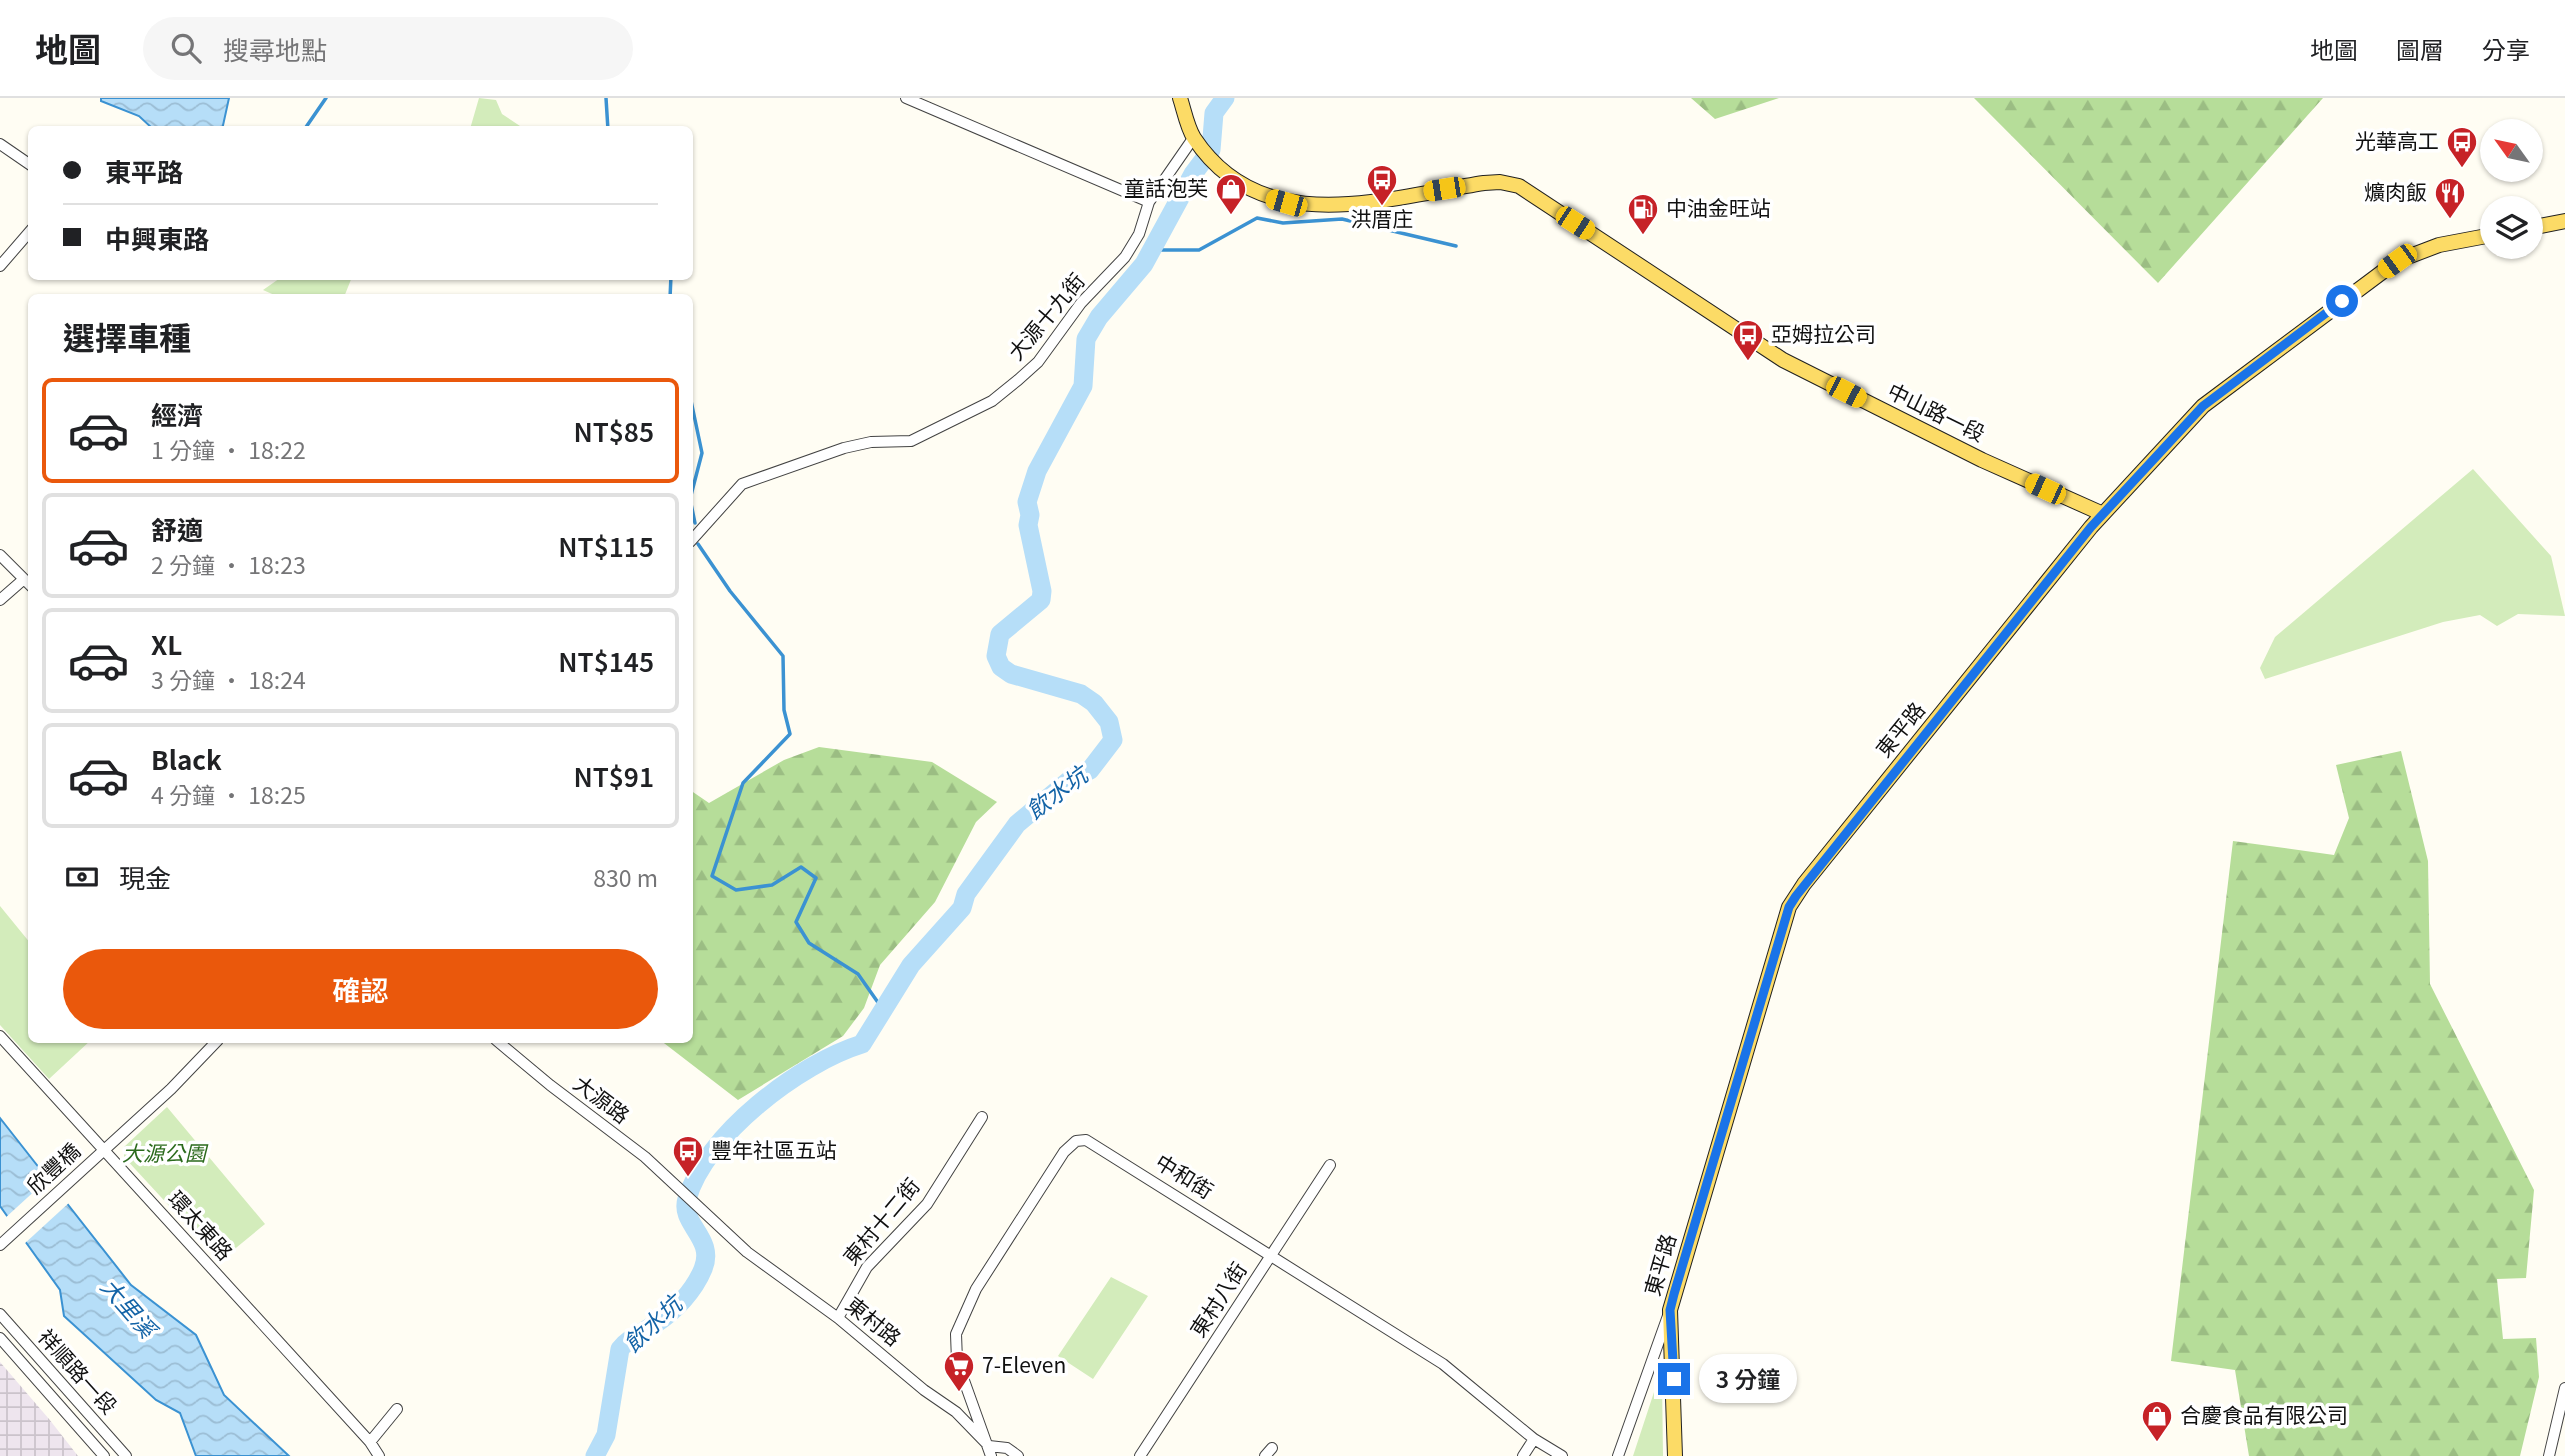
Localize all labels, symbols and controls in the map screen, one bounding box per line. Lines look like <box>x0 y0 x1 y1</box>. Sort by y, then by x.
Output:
search box <box>143 17 633 80</box>
text: 地圖 <box>35 24 101 72</box>
icon: search <box>167 29 205 67</box>
text: 搜尋地點 <box>223 30 327 67</box>
text: 地圖 <box>2310 31 2358 66</box>
text: 圖層 <box>2396 31 2444 66</box>
text: 分享 <box>2482 31 2530 66</box>
north arrow <box>2480 119 2543 182</box>
map controls <box>2480 119 2543 259</box>
place label: 光華高工 <box>2355 125 2439 155</box>
bus stop icon: 光華高工 <box>2445 125 2479 169</box>
text: 東平路 <box>105 152 183 189</box>
bus stop icon: 洪厝庄 <box>1365 163 1399 207</box>
place label: 童話泡芙 <box>1124 172 1208 202</box>
shop icon: 童話泡芙 <box>1214 172 1248 216</box>
car <box>1422 175 1467 203</box>
place label: 爌肉飯 <box>2364 176 2427 206</box>
restaurant icon: 爌肉飯 <box>2433 176 2467 220</box>
car <box>1263 187 1310 219</box>
fuel station icon: 中油金旺站 <box>1626 192 1660 236</box>
place label: 中油金旺站 <box>1666 192 1771 222</box>
button: layers <box>2480 196 2543 259</box>
place label: 洪厝庄 <box>1351 203 1414 233</box>
car <box>1552 203 1599 243</box>
text: 中興東路 <box>105 219 209 256</box>
car <box>2374 240 2421 282</box>
street label: 大源十九街 <box>1000 266 1091 366</box>
route start <box>2326 285 2358 317</box>
text: 選擇車種 <box>63 313 191 359</box>
bus stop icon: 亞姆拉公司 <box>1731 318 1765 362</box>
place label: 亞姆拉公司 <box>1771 318 1876 348</box>
car <box>1823 373 1870 411</box>
street label: 中山路一段 <box>1883 375 1991 448</box>
text: 經濟 <box>151 395 203 432</box>
icon: car <box>67 399 130 462</box>
text: NT$85 <box>573 412 654 449</box>
text: 1 分鐘 · 18:22 <box>151 432 306 466</box>
car <box>2022 471 2069 507</box>
text: 舒適 <box>151 510 203 547</box>
icon: car <box>67 514 130 577</box>
text: NT$115 <box>558 527 654 564</box>
text: 2 分鐘 · 18:23 <box>151 547 306 581</box>
text: XL <box>151 625 182 662</box>
icon: car <box>67 629 130 692</box>
text: NT$145 <box>558 642 654 679</box>
text: 3 分鐘 · 18:24 <box>151 662 306 696</box>
street label: 東平路 <box>1868 695 1931 763</box>
text: Black <box>151 740 222 777</box>
icon: car <box>67 744 130 807</box>
water label: 飲水坑 <box>1018 755 1096 826</box>
text: NT$91 <box>573 757 654 794</box>
text: 4 分鐘 · 18:25 <box>151 777 306 811</box>
icon: cash <box>63 858 101 896</box>
text: 現金 <box>119 858 171 895</box>
text: 830 m <box>593 860 658 894</box>
button: 確認 <box>63 949 658 1029</box>
street label: 大源路 <box>568 1067 636 1129</box>
bus stop icon: 豐年社區五站 <box>671 1134 705 1178</box>
place label: 豐年社區五站 <box>711 1134 837 1164</box>
street label: 欣豐橋 <box>19 1135 86 1200</box>
park label: 大源公園 <box>122 1137 209 1167</box>
street label: 中和街 <box>1150 1146 1220 1205</box>
street label: 東村十二街 <box>835 1171 926 1271</box>
street label: 環太東路 <box>162 1183 241 1266</box>
street label: 東平路 <box>1636 1230 1682 1299</box>
street label: 東村八街 <box>1182 1256 1253 1342</box>
water label: 大里溪 <box>94 1269 167 1346</box>
water label: 飲水坑 <box>615 1285 691 1358</box>
street label: 東村路 <box>840 1289 908 1352</box>
street label: 祥順路一段 <box>32 1322 125 1420</box>
supermarket icon: 7-Eleven <box>942 1349 976 1393</box>
place label: 7-Eleven <box>982 1349 1066 1379</box>
callout: 3 分鐘 <box>1698 1354 1796 1404</box>
text: 3 分鐘 <box>1716 1361 1780 1395</box>
route end <box>1658 1363 1690 1395</box>
shop icon: 合慶食品有限公司 <box>2140 1399 2174 1443</box>
place label: 合慶食品有限公司 <box>2180 1399 2348 1429</box>

